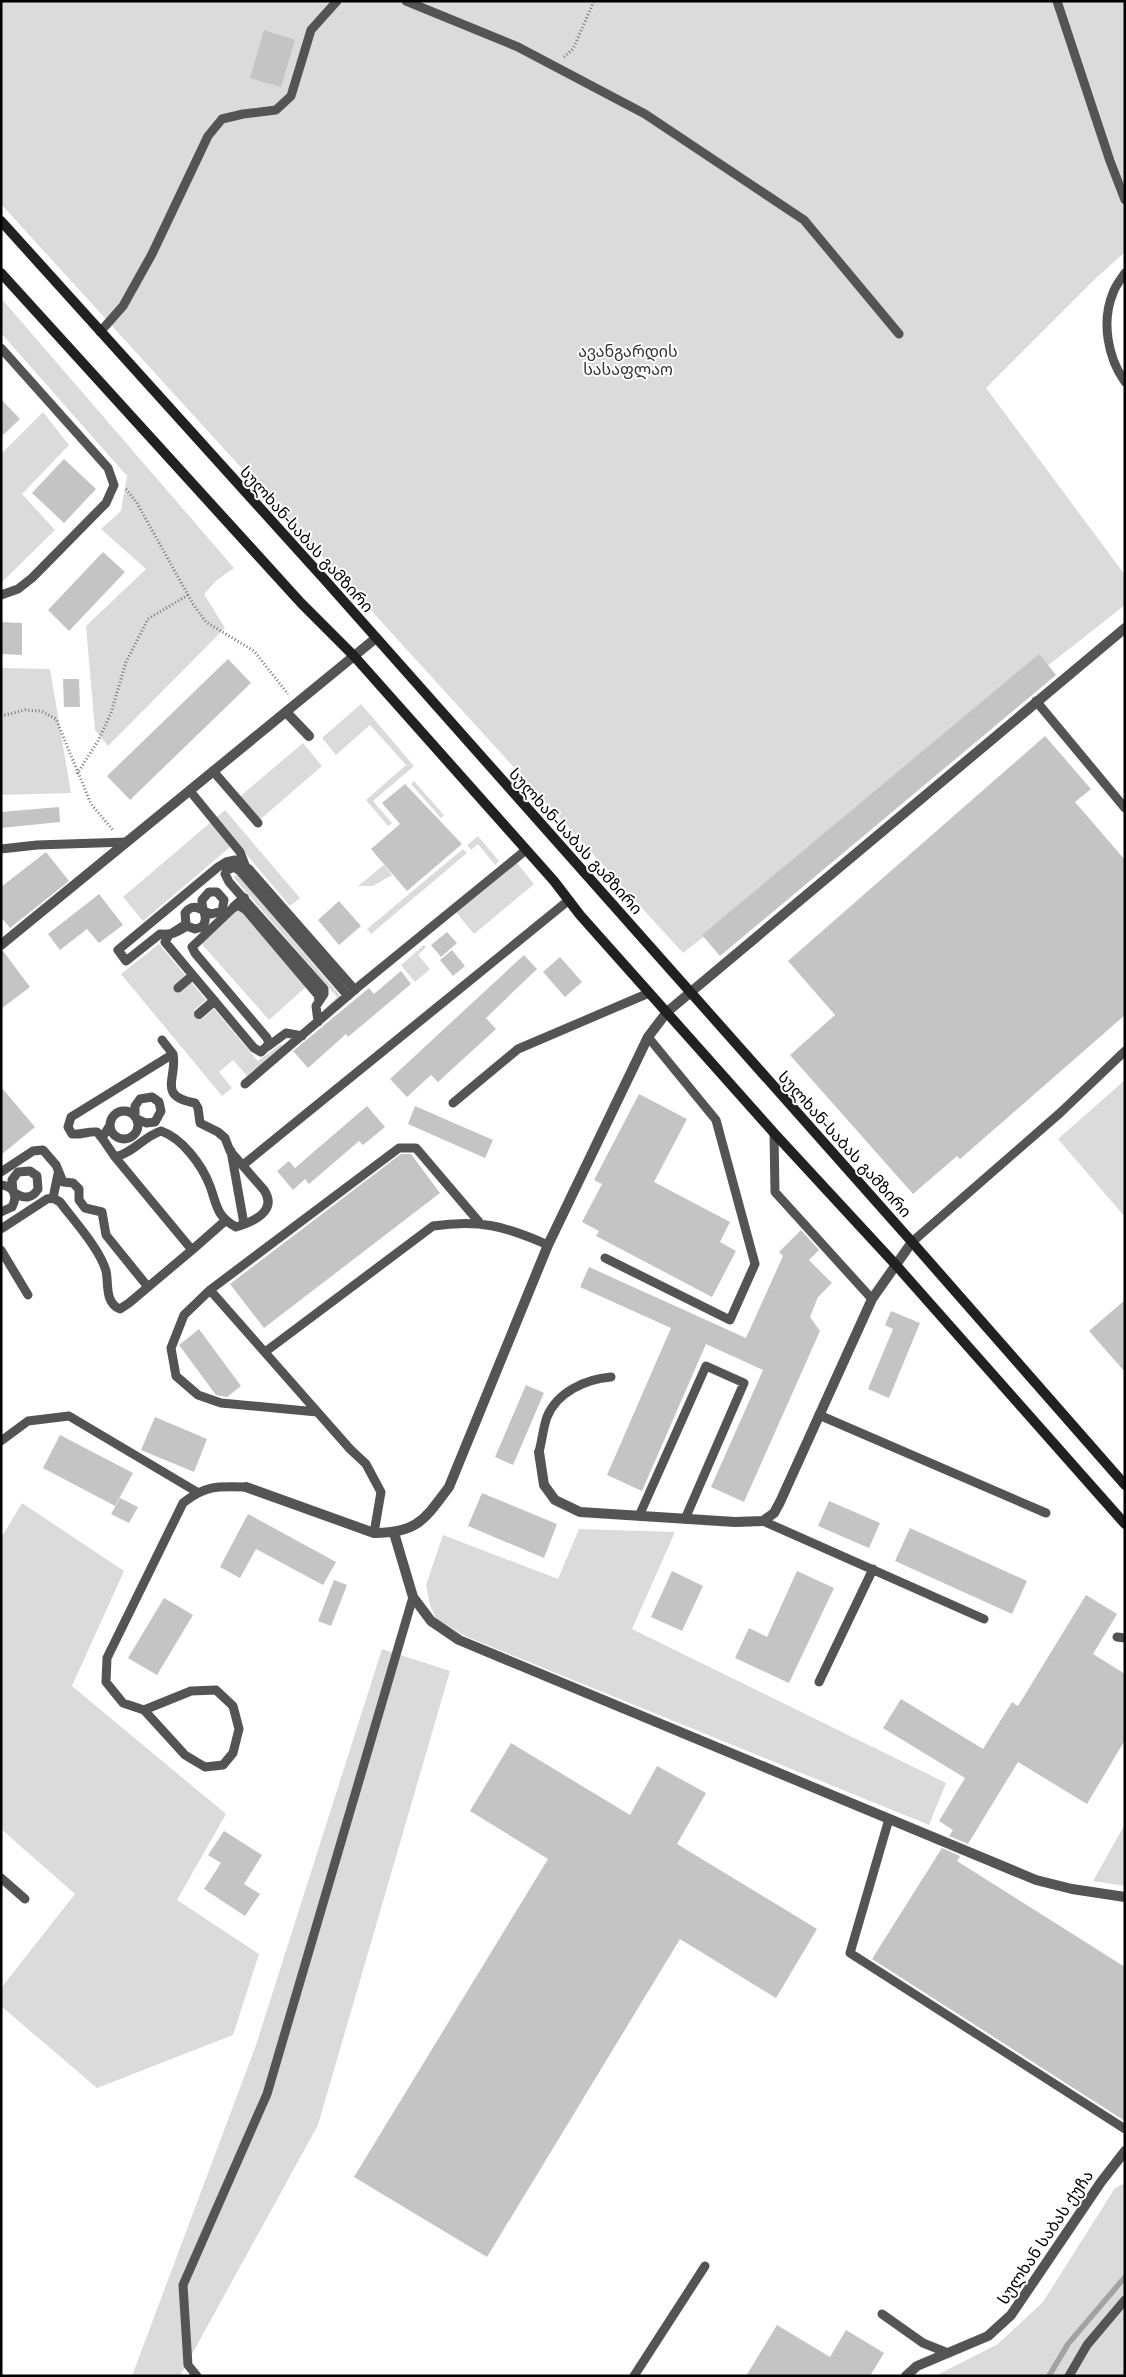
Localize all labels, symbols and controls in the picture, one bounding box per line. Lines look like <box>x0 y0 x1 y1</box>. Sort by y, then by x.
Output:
park label: ავანგარდის სასაფლაო <box>578 343 678 380</box>
street label: სულხან-საბას გამზირი <box>235 463 376 617</box>
street label: სულხან-საბას გამზირი <box>504 765 645 919</box>
street label: სულხან-საბას გამზირი <box>773 1068 914 1222</box>
street label: სულხან საბას ქუჩა <box>994 2167 1098 2308</box>

